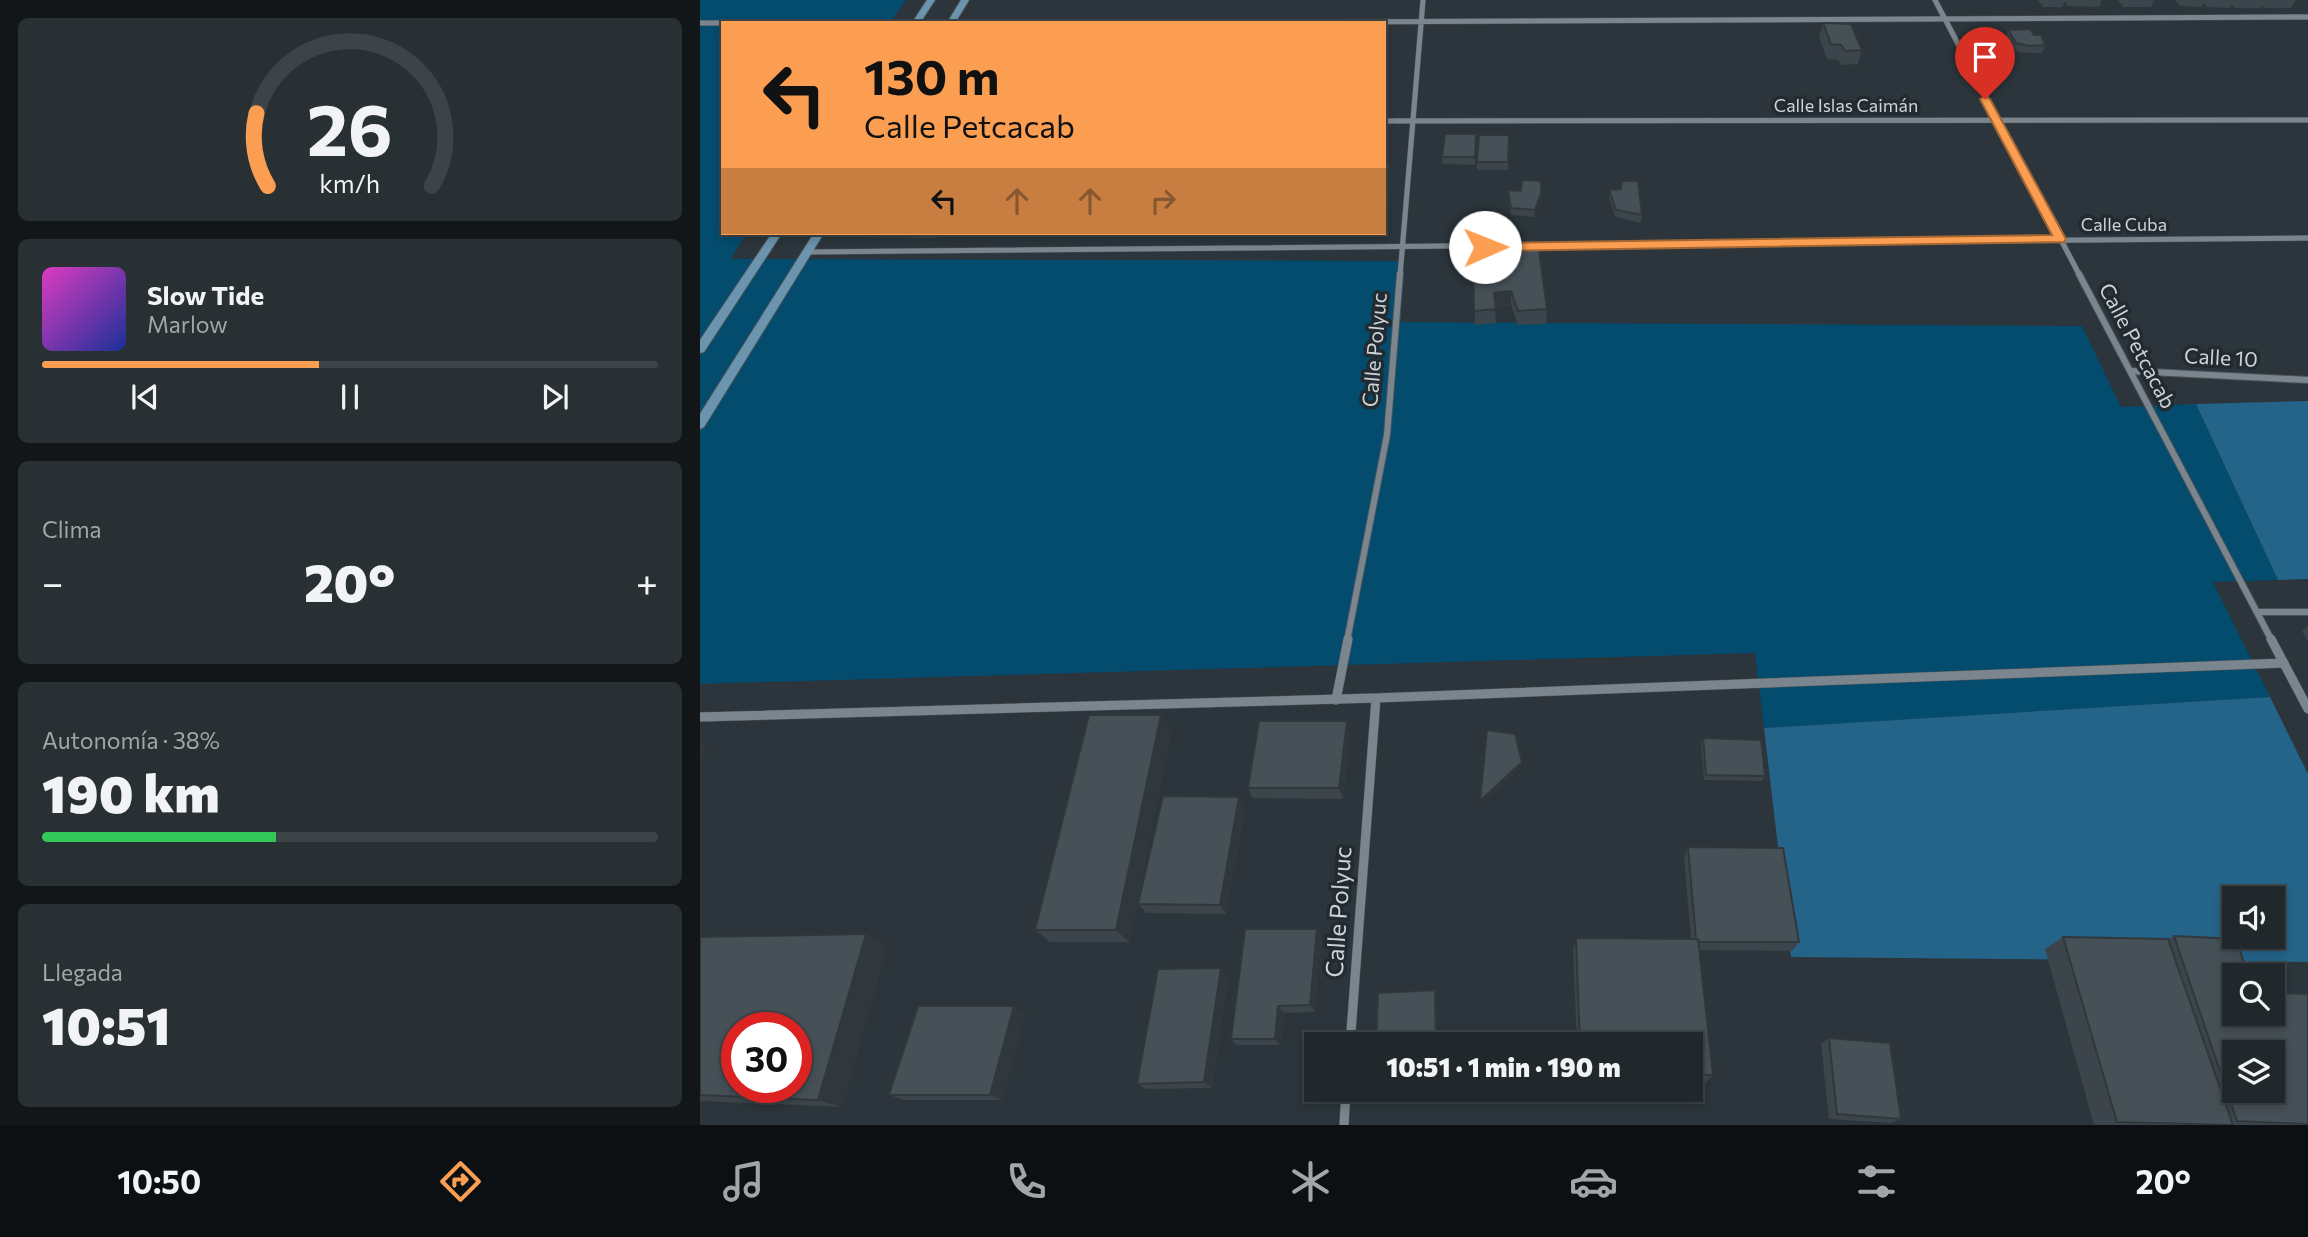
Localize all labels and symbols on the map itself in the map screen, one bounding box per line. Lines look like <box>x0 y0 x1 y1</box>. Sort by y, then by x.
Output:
pin <box>1955 27 2015 99</box>
street label: Calle Islas Caimán <box>1774 94 1918 116</box>
position arrow <box>1448 210 1522 284</box>
street label: Calle Cuba <box>2081 213 2167 235</box>
street label: Calle Petcacab <box>2095 278 2182 412</box>
street label: Calle Polyuc <box>1356 292 1391 408</box>
street label: Calle 10 <box>2184 342 2259 371</box>
street label: Calle Polyuc <box>1318 845 1357 978</box>
speed limit sign: 30 <box>721 1012 812 1103</box>

